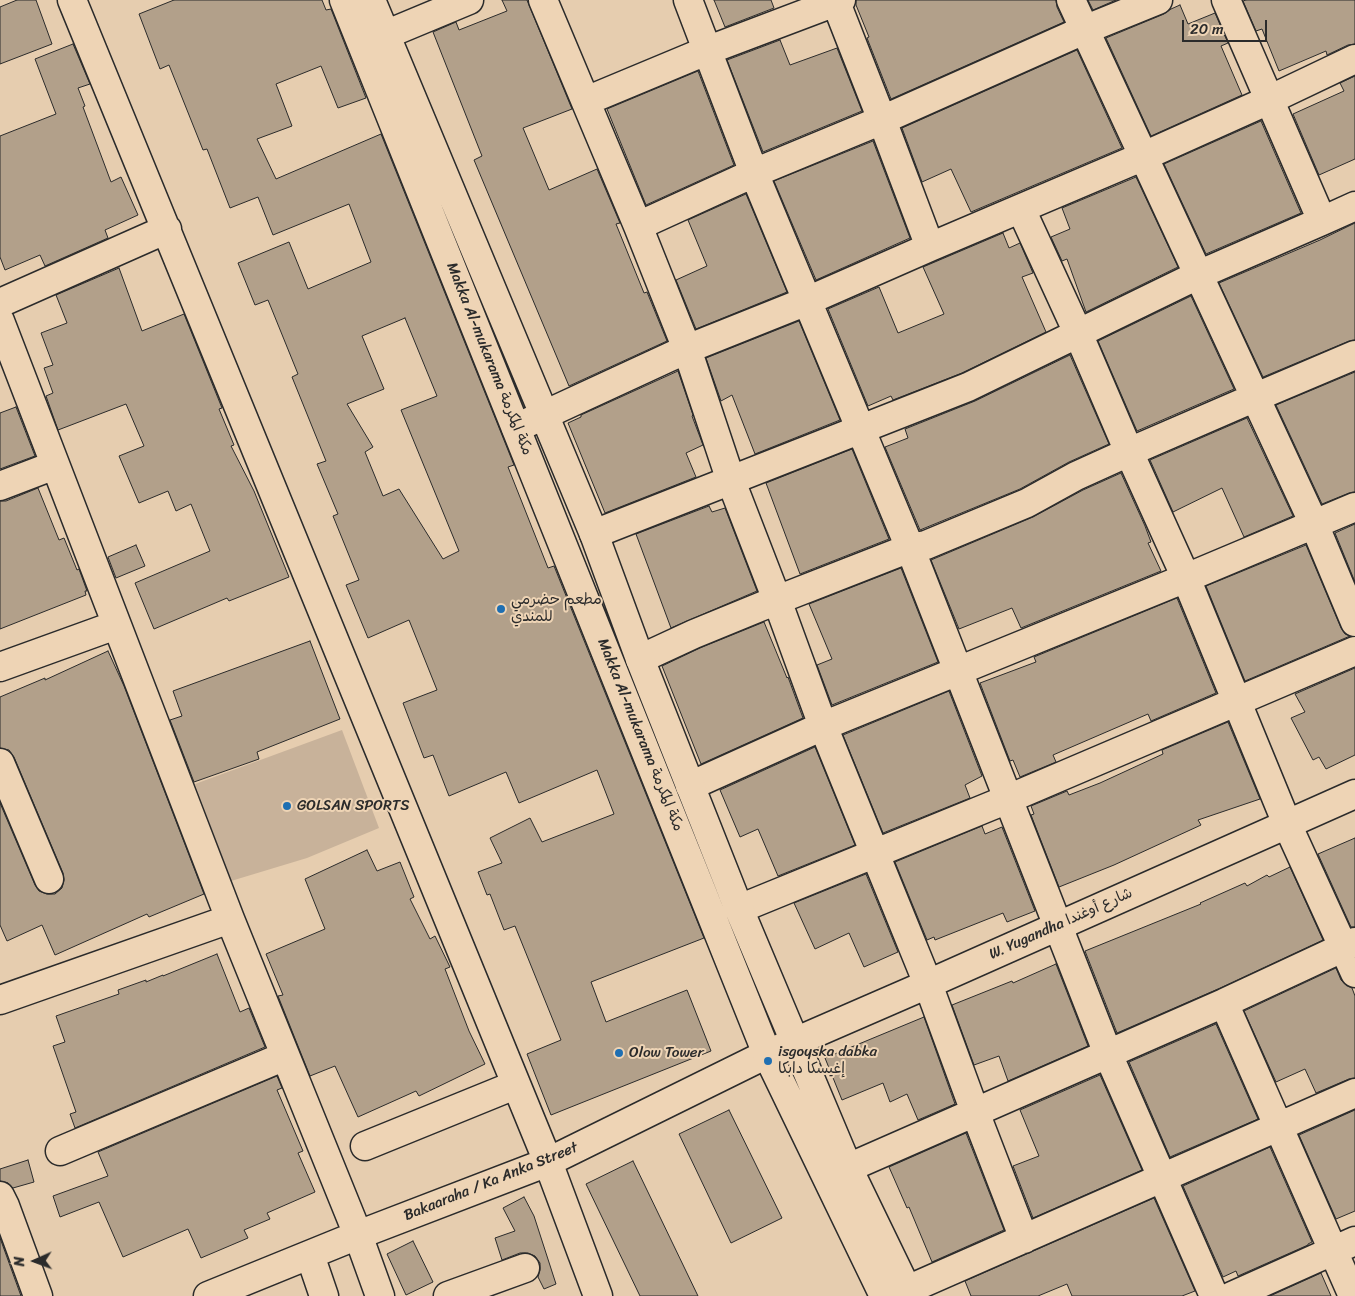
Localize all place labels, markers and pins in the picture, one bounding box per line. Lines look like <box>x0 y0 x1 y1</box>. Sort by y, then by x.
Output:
place label: مطعم حضرمي للمندي <box>511 591 602 626</box>
marker: مطعم حضرمي للمندي <box>495 603 507 615</box>
place label: GOLSAN SPORTS <box>297 797 410 815</box>
marker: GOLSAN SPORTS <box>281 800 293 812</box>
place label: isgoyska dabka إغيسكا دابكا <box>778 1043 877 1078</box>
place label: Olow Tower <box>629 1044 704 1062</box>
marker: Olow Tower <box>613 1047 625 1059</box>
marker: isgoyska dabka إغيسكا دابكا <box>762 1055 774 1067</box>

